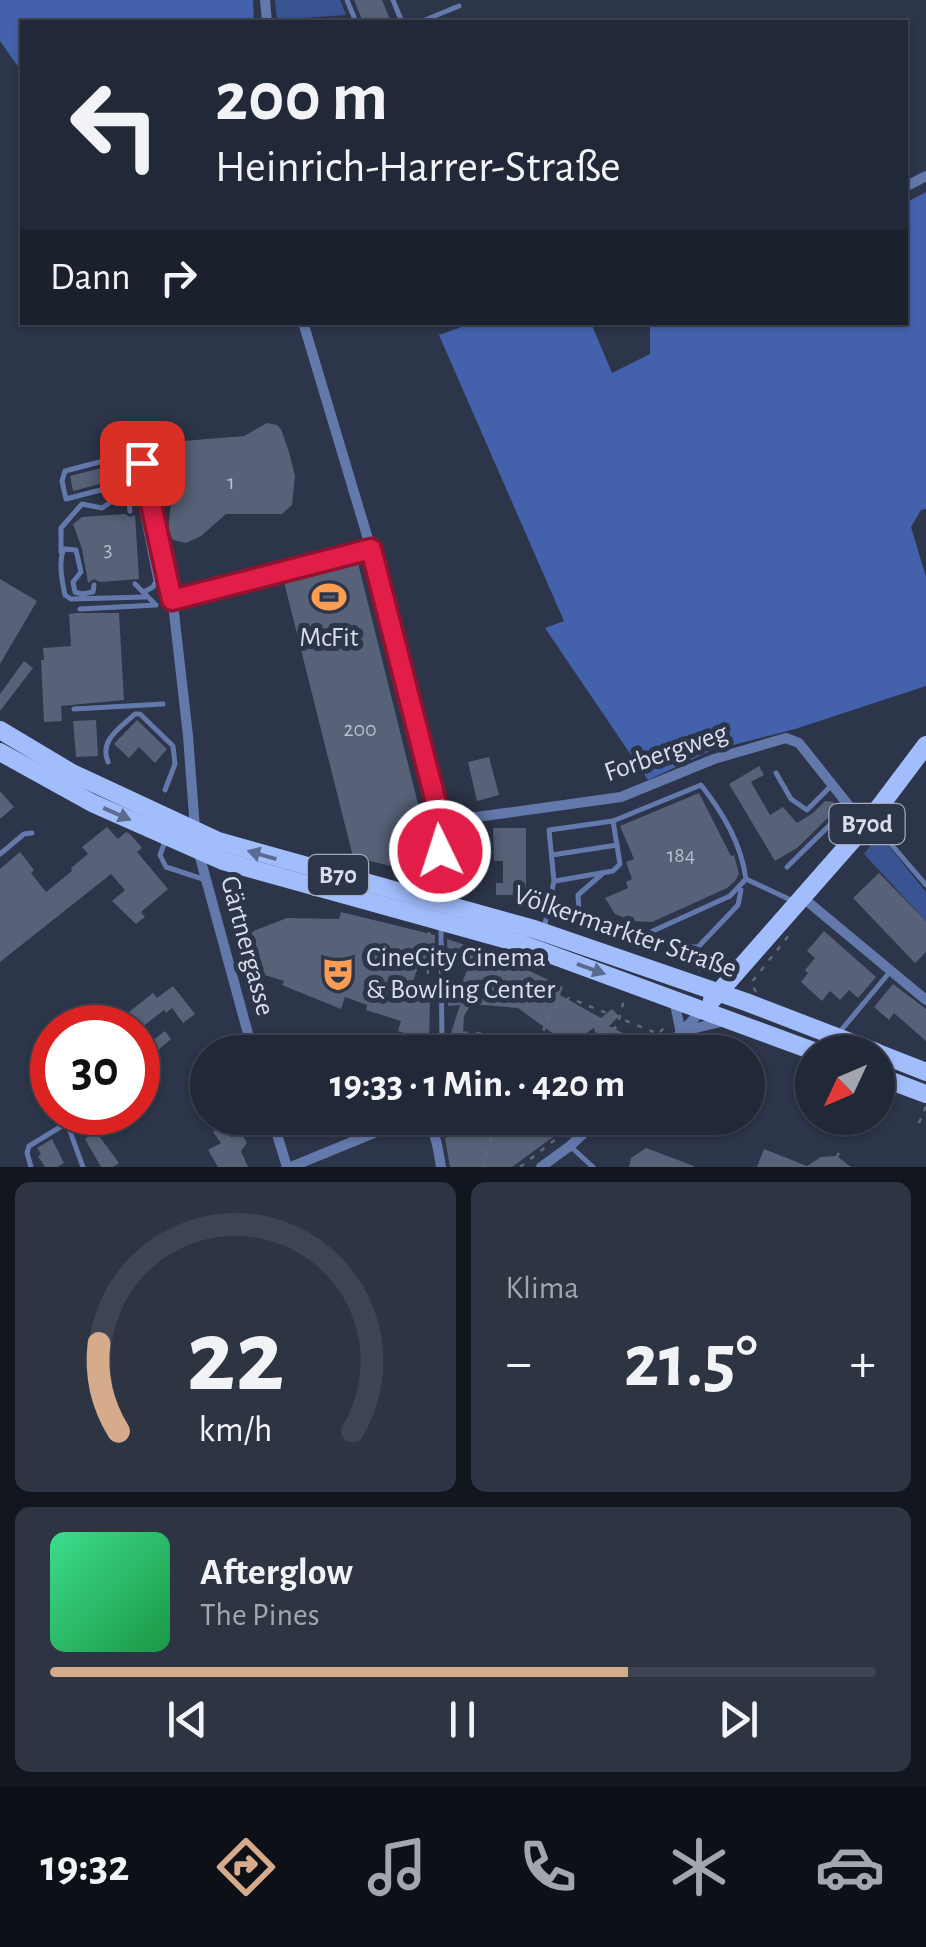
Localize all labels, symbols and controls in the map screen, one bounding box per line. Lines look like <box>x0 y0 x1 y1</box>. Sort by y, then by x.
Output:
icon: left <box>50 60 180 190</box>
text: 200 m <box>215 63 388 133</box>
text: Heinrich-Harrer-Straße <box>215 145 621 190</box>
icon: right <box>151 250 206 305</box>
text: Dann <box>50 259 131 297</box>
pin <box>100 421 185 506</box>
icon: arrive <box>115 436 170 491</box>
house number: 1 <box>227 471 235 493</box>
house number: 3 <box>103 538 113 560</box>
sports icon: McFit <box>310 578 348 616</box>
place label: McFit <box>299 624 359 652</box>
house number: 200 <box>343 718 377 740</box>
street label: Forbergweg <box>601 719 732 787</box>
position arrow <box>388 799 492 903</box>
road number: B70d <box>830 804 904 844</box>
one-way arrow <box>102 806 132 822</box>
house number: 184 <box>667 844 695 866</box>
one-way arrow <box>246 846 277 862</box>
road number: B70 <box>308 855 368 895</box>
street label: Gärtnergasse <box>215 873 279 1019</box>
street label: Völkermarkter Straße <box>510 881 740 983</box>
place label: CineCity Cinema & Bowling Center <box>366 944 555 1004</box>
theatre icon: CineCity Cinema & Bowling Center <box>319 955 357 993</box>
one-way arrow <box>576 962 606 977</box>
speed limit sign: 30 <box>30 1005 160 1135</box>
north arrow <box>795 1035 895 1135</box>
map controls <box>795 1035 895 1135</box>
text: 19:33 · 1 Min. · 420 m <box>330 1066 625 1104</box>
text: Klima <box>506 1272 579 1304</box>
text: 22 <box>186 1306 284 1410</box>
text: 21.5° <box>624 1325 758 1400</box>
text: − <box>506 1336 532 1391</box>
text: + <box>850 1336 876 1391</box>
text: km/h <box>198 1412 272 1448</box>
text: Afterglow <box>200 1554 353 1592</box>
text: The Pines <box>200 1599 320 1631</box>
icon: previous <box>160 1692 215 1747</box>
icon: pause <box>435 1692 490 1747</box>
icon: next <box>711 1692 766 1747</box>
icon: directions <box>211 1832 281 1902</box>
icon: music <box>362 1832 432 1902</box>
icon: phone <box>513 1832 583 1902</box>
icon: climate <box>664 1832 734 1902</box>
icon: car <box>815 1832 885 1902</box>
text: 19:32 <box>41 1844 129 1889</box>

